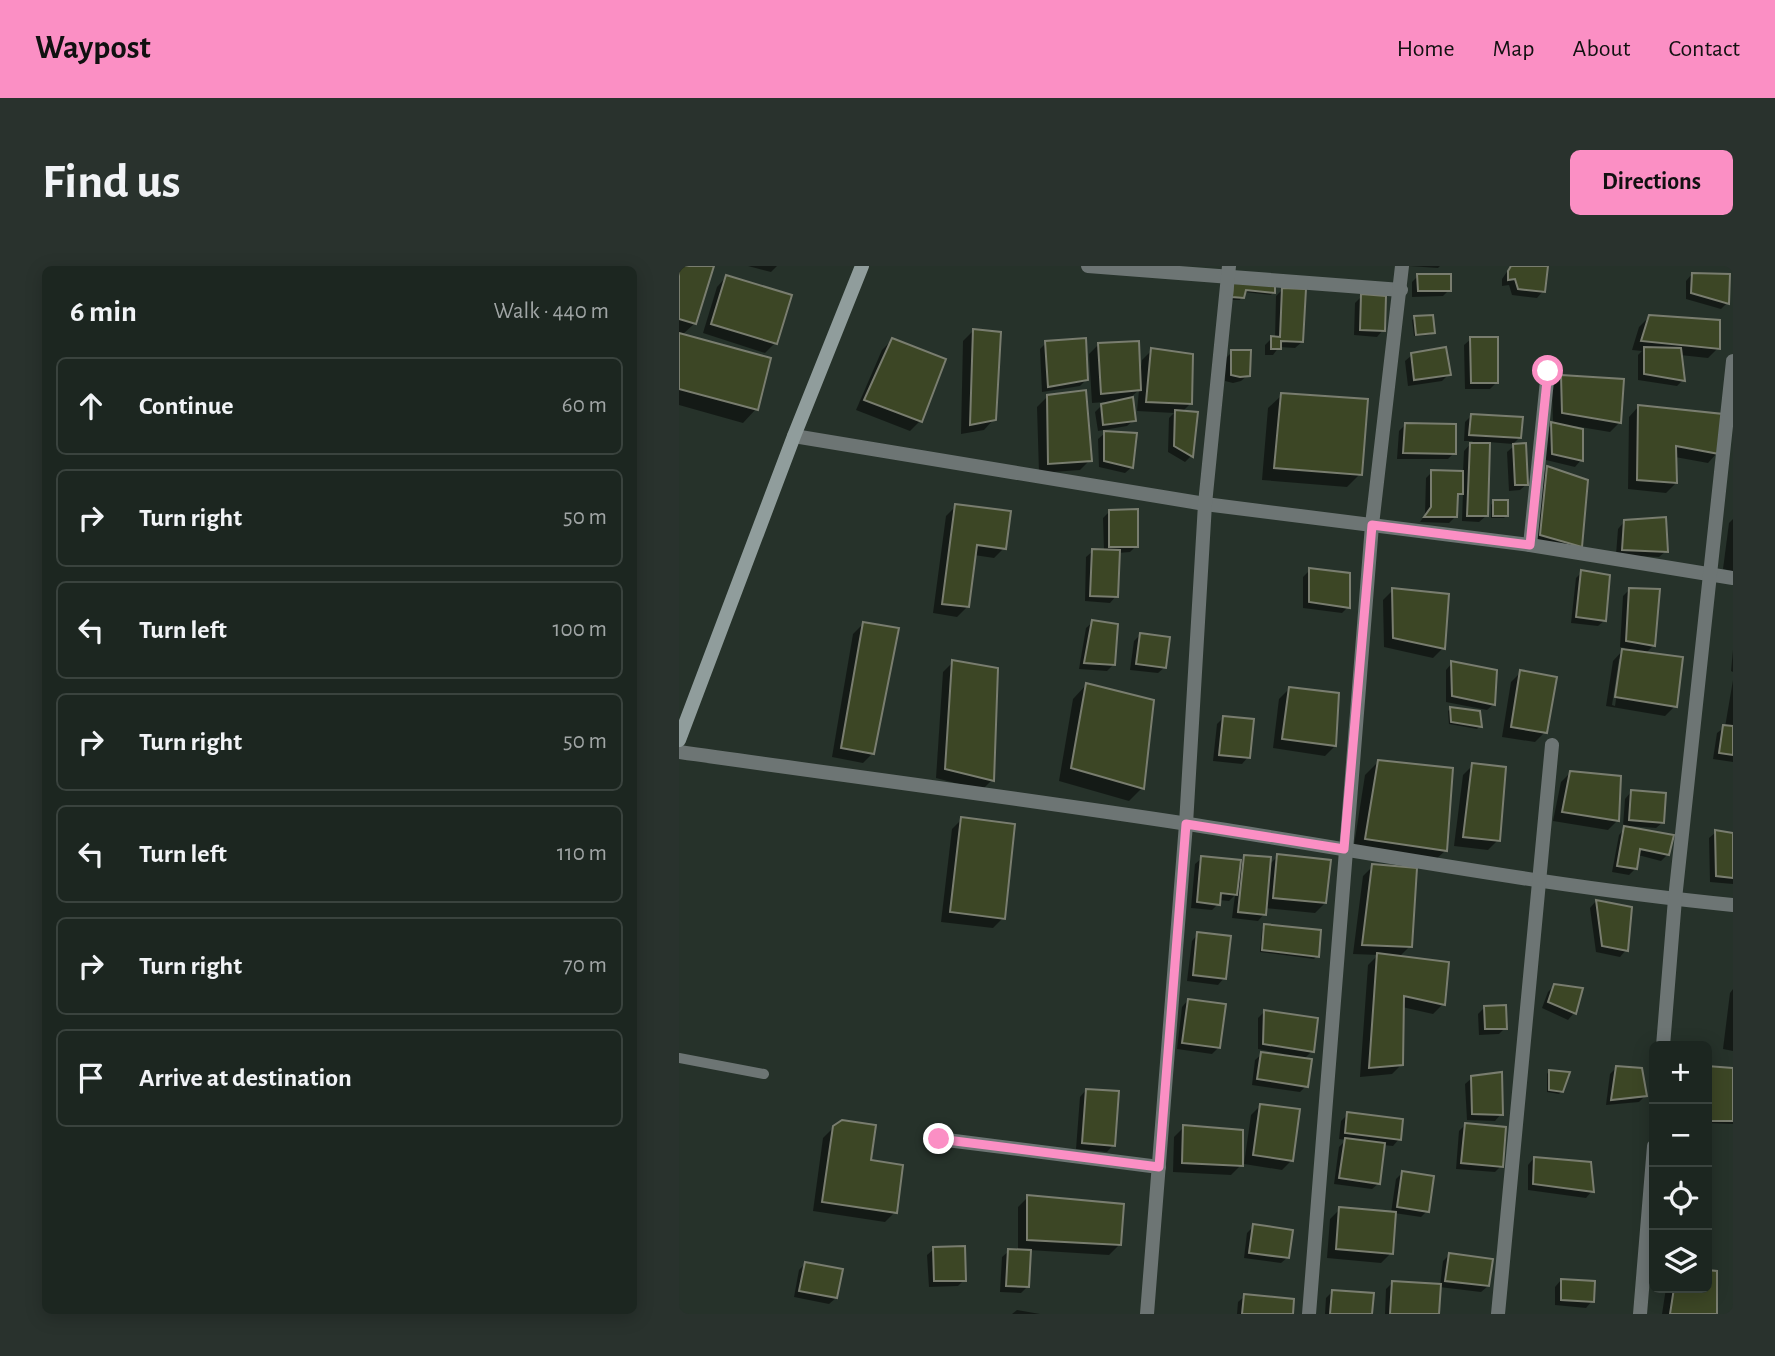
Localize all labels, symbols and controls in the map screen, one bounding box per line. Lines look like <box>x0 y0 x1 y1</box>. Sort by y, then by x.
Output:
text: Waypost <box>35 32 151 65</box>
text: Home <box>1397 37 1455 61</box>
text: Map <box>1493 37 1535 61</box>
text: About <box>1573 37 1630 61</box>
text: Contact <box>1668 37 1740 61</box>
button: Directions <box>1570 150 1733 215</box>
text: Find us <box>42 158 181 207</box>
text: 6 min <box>70 297 137 327</box>
text: Walk · 440 m <box>494 300 609 323</box>
route start <box>1532 355 1563 386</box>
icon: ahead <box>72 387 110 425</box>
text: Continue <box>139 393 234 419</box>
text: 60 m <box>562 394 607 417</box>
icon: right <box>72 499 110 537</box>
text: Turn right <box>139 505 242 531</box>
text: 50 m <box>563 506 607 529</box>
icon: left <box>72 611 110 649</box>
text: Turn left <box>139 617 227 643</box>
text: 100 m <box>553 618 607 641</box>
icon: right <box>72 723 110 761</box>
text: Turn right <box>139 729 242 755</box>
text: 50 m <box>563 730 607 753</box>
icon: left <box>72 835 110 873</box>
text: Turn left <box>139 841 227 867</box>
text: 110 m <box>557 842 607 865</box>
icon: right <box>72 947 110 985</box>
text: Turn right <box>139 953 242 979</box>
text: 70 m <box>563 954 607 977</box>
map controls <box>1649 1041 1712 1293</box>
button: + <box>1649 1041 1712 1104</box>
icon: arrive <box>72 1059 110 1097</box>
text: Arrive at destination <box>139 1065 352 1091</box>
button: − <box>1649 1104 1712 1167</box>
route end <box>923 1123 954 1154</box>
button: locate <box>1649 1167 1712 1230</box>
button: layers <box>1649 1230 1712 1293</box>

